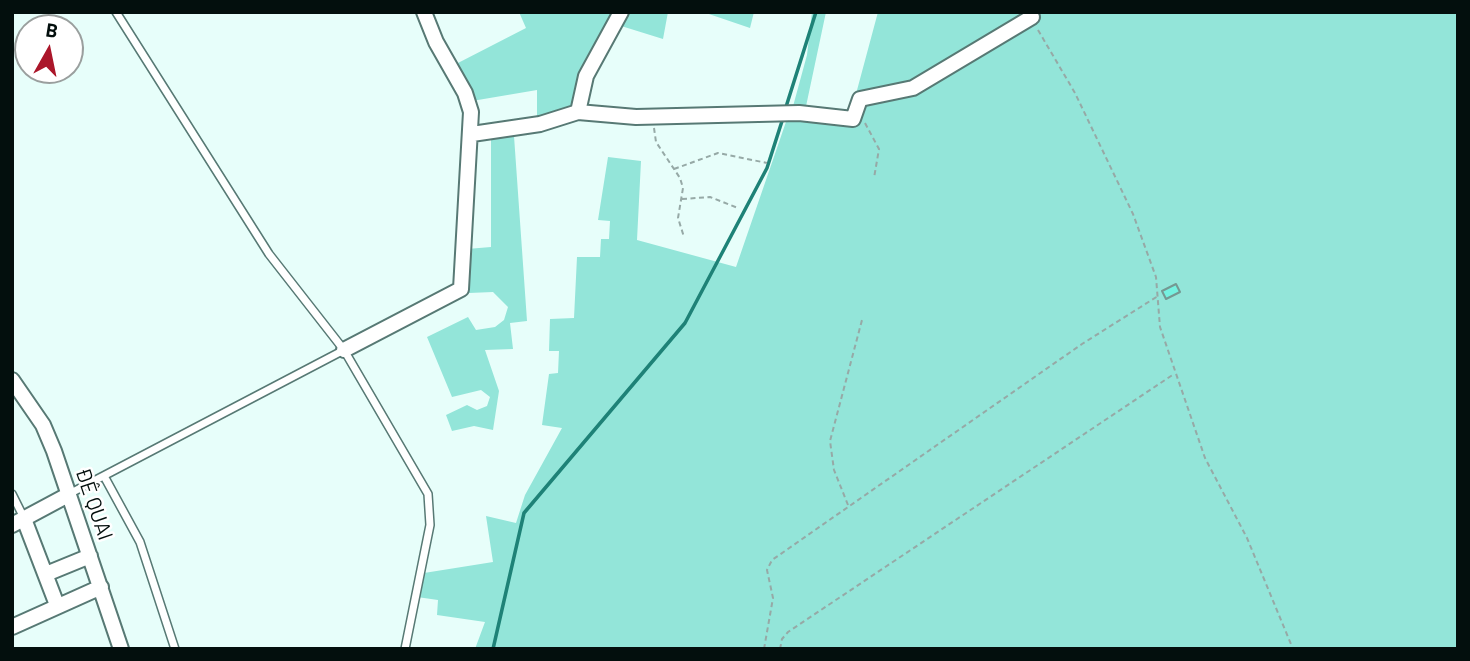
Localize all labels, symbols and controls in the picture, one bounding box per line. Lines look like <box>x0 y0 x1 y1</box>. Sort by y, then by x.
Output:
north arrow <box>14 14 84 84</box>
text: B <box>44 17 60 42</box>
street label: ĐÊ QUAI <box>70 464 118 544</box>

